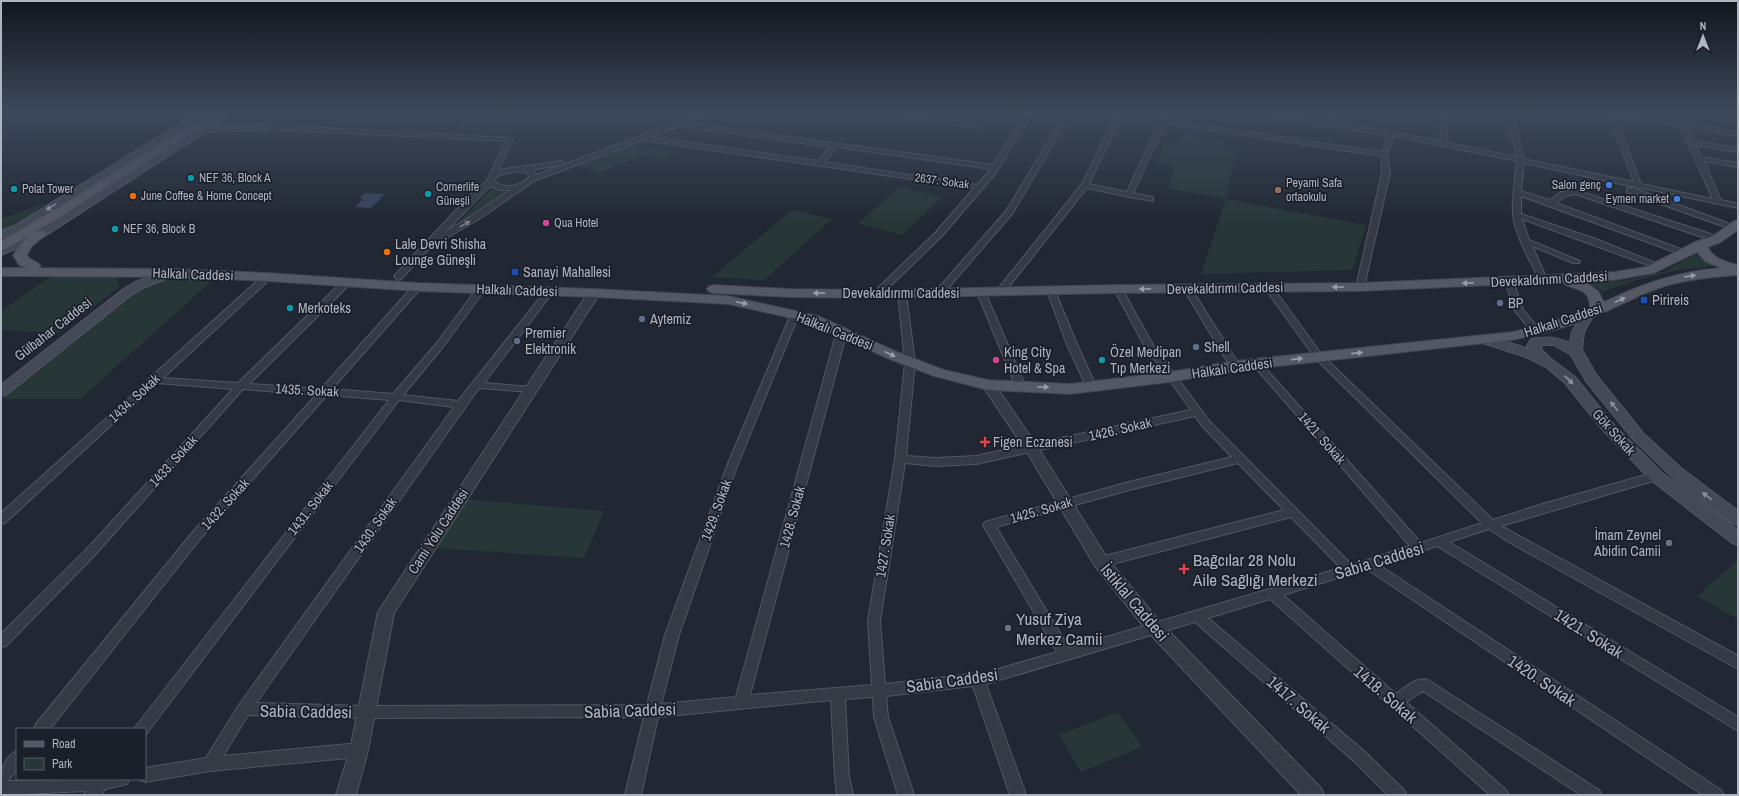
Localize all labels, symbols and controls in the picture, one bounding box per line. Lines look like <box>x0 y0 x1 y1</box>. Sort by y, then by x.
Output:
north arrow <box>1683 16 1723 56</box>
text: N <box>1700 19 1706 33</box>
street label: 2637. Sokak <box>914 169 970 193</box>
place label: NEF 36, Block A <box>199 170 271 186</box>
marker: NEF 36, Block A <box>186 173 196 183</box>
place label: Peyami Safa ortaokulu <box>1286 175 1343 205</box>
place label: Salon genç <box>1552 177 1601 193</box>
place label: Cornerlife Güneşli <box>436 179 479 209</box>
marker: Salon genç <box>1604 180 1614 190</box>
place label: Polat Tower <box>22 181 74 197</box>
marker: Polat Tower <box>9 184 19 194</box>
marker: Peyami Safa ortaokulu <box>1273 185 1283 195</box>
place label: June Coffee & Home Concept <box>141 188 272 204</box>
marker: Cornerlife Güneşli <box>423 189 433 199</box>
marker: June Coffee & Home Concept <box>128 191 138 201</box>
place label: Eymen market <box>1606 191 1669 207</box>
marker: Eymen market <box>1672 194 1682 204</box>
one-way arrow <box>45 204 57 211</box>
place label: Qua Hotel <box>554 215 598 231</box>
marker: Qua Hotel <box>541 218 551 228</box>
one-way arrow <box>459 220 471 227</box>
place label: NEF 36, Block B <box>123 221 196 237</box>
marker: NEF 36, Block B <box>110 224 120 234</box>
place label: Lale Devri Shisha Lounge Güneşli <box>395 235 487 269</box>
marker: Lale Devri Shisha Lounge Güneşli <box>382 247 392 257</box>
place label: Sanayi Mahallesi <box>523 263 611 281</box>
street label: Halkalı Caddesi <box>152 264 234 284</box>
marker: Sanayi Mahallesi <box>510 267 520 277</box>
street label: Devekaldırımı Caddesi <box>1490 267 1608 291</box>
one-way arrow <box>1684 273 1696 279</box>
street label: Devekaldırımı Caddesi <box>1166 278 1284 298</box>
one-way arrow <box>1462 279 1474 286</box>
street label: Halkalı Caddesi <box>476 280 558 300</box>
street label: Devekaldırımı Caddesi <box>843 284 959 302</box>
one-way arrow <box>1331 284 1344 290</box>
one-way arrow <box>1138 286 1151 292</box>
one-way arrow <box>812 290 825 296</box>
place label: Pirireis <box>1652 291 1689 309</box>
street label: Gülbahar Caddesi <box>11 293 95 365</box>
place label: BP <box>1508 294 1524 312</box>
marker: Pirireis <box>1639 295 1649 305</box>
one-way arrow <box>1614 297 1626 303</box>
marker: BP <box>1495 298 1505 308</box>
place label: Merkoteks <box>298 299 351 317</box>
street label: Halkalı Caddesi <box>1522 299 1604 341</box>
one-way arrow <box>736 300 748 306</box>
marker: Merkoteks <box>285 303 295 313</box>
street label: Halkalı Caddesi <box>794 307 876 355</box>
place label: Aytemiz <box>649 310 692 328</box>
marker: Aytemiz <box>637 314 647 324</box>
place label: Premier Elektronik <box>525 324 576 358</box>
marker: Premier Elektronik <box>512 336 522 346</box>
place label: Shell <box>1204 338 1230 356</box>
marker: Shell <box>1191 342 1201 352</box>
place label: King City Hotel & Spa <box>1004 343 1066 377</box>
place label: Özel Medipan Tıp Merkezi <box>1110 343 1181 377</box>
one-way arrow <box>1351 349 1363 356</box>
one-way arrow <box>884 351 896 357</box>
street label: Halkalı Caddesi <box>1191 353 1273 383</box>
marker: King City Hotel & Spa <box>991 355 1001 365</box>
marker: Özel Medipan Tıp Merkezi <box>1097 355 1107 365</box>
one-way arrow <box>1291 356 1303 362</box>
street label: 1434. Sokak <box>105 369 164 426</box>
one-way arrow <box>1564 375 1574 385</box>
street label: 1435. Sokak <box>275 379 340 401</box>
one-way arrow <box>1037 384 1049 391</box>
one-way arrow <box>1609 400 1618 411</box>
street label: Gök Sokak <box>1589 405 1640 459</box>
street label: 1421. Sokak <box>1294 408 1350 468</box>
street label: 1426. Sokak <box>1087 413 1153 445</box>
street label: 1433. Sokak <box>145 431 201 491</box>
place label: Figen Eczanesi <box>993 433 1073 451</box>
marker: Figen Eczanesi <box>980 437 990 447</box>
street label: 1432. Sokak <box>197 474 253 534</box>
street label: 1431. Sokak <box>283 477 337 539</box>
street label: 1429. Sokak <box>697 477 735 543</box>
street label: 1428. Sokak <box>775 484 809 550</box>
street label: Cami Yolu Caddesi <box>404 485 472 577</box>
street label: 1425. Sokak <box>1008 492 1074 527</box>
one-way arrow <box>1701 492 1712 500</box>
street label: 1430. Sokak <box>349 493 401 556</box>
street label: 1427. Sokak <box>871 513 899 579</box>
place label: İmam Zeynel Abidin Camii <box>1593 526 1661 560</box>
street label: Sabia Caddesi <box>1332 536 1426 584</box>
marker: İmam Zeynel Abidin Camii <box>1664 538 1674 548</box>
place label: Bağcılar 28 Nolu Aile Sağlığı Merkezi <box>1192 548 1318 591</box>
street label: İstiklal Caddesi <box>1096 558 1174 646</box>
marker: Bağcılar 28 Nolu Aile Sağlığı Merkezi <box>1178 563 1190 575</box>
street label: 1421. Sokak <box>1550 603 1628 663</box>
place label: Yusuf Ziya Merkez Camii <box>1016 607 1103 650</box>
marker: Yusuf Ziya Merkez Camii <box>1003 623 1013 633</box>
street label: 1420. Sokak <box>1503 649 1581 711</box>
street label: 1418. Sokak <box>1349 660 1423 728</box>
street label: Sabia Caddesi <box>905 662 999 698</box>
street label: 1417. Sokak <box>1262 670 1336 738</box>
street label: Sabia Caddesi <box>584 697 676 723</box>
street label: Sabia Caddesi <box>260 699 352 723</box>
legend <box>16 728 146 780</box>
text: Road <box>52 736 76 752</box>
text: Park <box>52 756 72 772</box>

